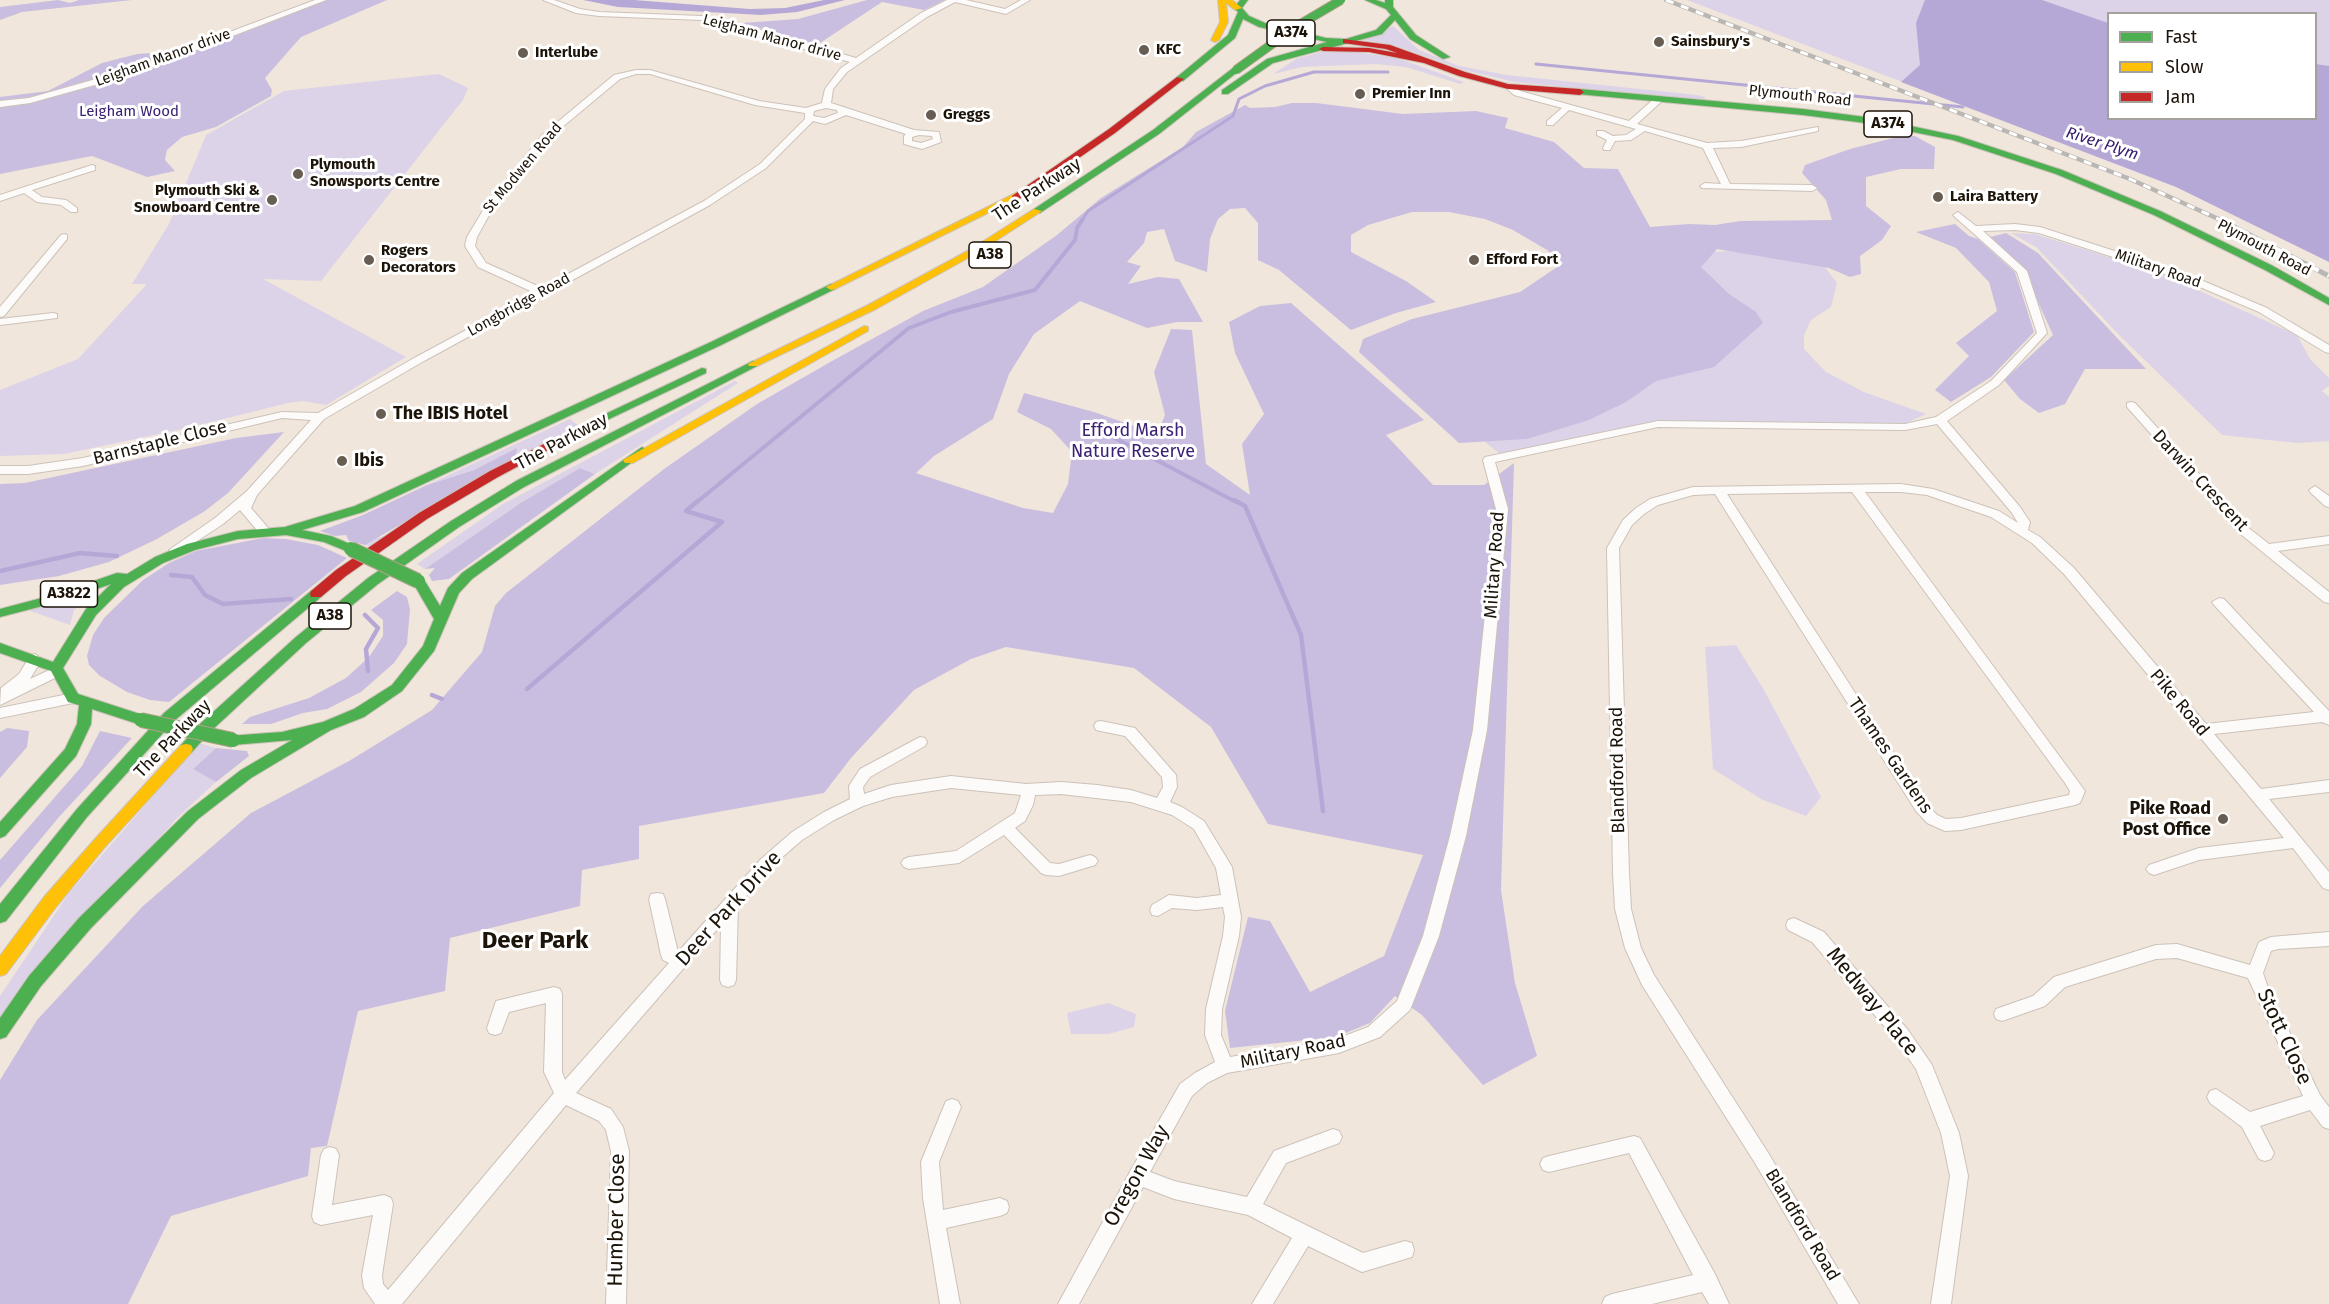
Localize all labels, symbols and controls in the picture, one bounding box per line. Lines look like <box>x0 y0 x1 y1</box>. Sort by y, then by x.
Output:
street label: Leigham Manor drive <box>701 11 843 65</box>
legend <box>2107 12 2317 120</box>
road number: A374 <box>1267 20 1315 46</box>
street label: Leigham Manor drive <box>93 25 233 91</box>
text: Fast <box>2165 26 2197 48</box>
place label: Sainsbury's <box>1671 33 1750 51</box>
marker: Sainsbury's <box>1652 35 1666 49</box>
place label: KFC <box>1156 41 1181 59</box>
marker: KFC <box>1137 43 1151 57</box>
place label: Interlube <box>535 44 598 62</box>
marker: Interlube <box>516 46 530 60</box>
text: Slow <box>2165 56 2203 78</box>
street label: Plymouth Road <box>1748 82 1852 110</box>
place label: Premier Inn <box>1372 85 1451 103</box>
text: Jam <box>2165 86 2196 108</box>
marker: Premier Inn <box>1353 87 1367 101</box>
park label: Leigham Wood <box>79 103 179 121</box>
place label: Greggs <box>943 106 990 124</box>
marker: Greggs <box>924 108 938 122</box>
road number: A374 <box>1864 111 1912 137</box>
street label: St Modwen Road <box>480 119 566 217</box>
water label: River Plym <box>2063 123 2141 165</box>
street label: The Parkway <box>989 153 1085 227</box>
place label: Plymouth Snowsports Centre <box>310 156 440 191</box>
marker: Plymouth Snowsports Centre <box>291 167 305 181</box>
place label: Plymouth Ski & Snowboard Centre <box>134 182 260 217</box>
place label: Laira Battery <box>1950 188 2038 206</box>
marker: Laira Battery <box>1931 190 1945 204</box>
marker: Plymouth Ski & Snowboard Centre <box>265 193 279 207</box>
street label: Plymouth Road <box>2214 216 2314 280</box>
place label: Rogers Decorators <box>381 242 456 277</box>
road number: A38 <box>969 242 1011 268</box>
street label: Military Road <box>2113 246 2203 292</box>
place label: Efford Fort <box>1486 251 1558 269</box>
marker: Rogers Decorators <box>362 253 376 267</box>
marker: Efford Fort <box>1467 253 1481 267</box>
street label: Longbridge Road <box>465 269 573 341</box>
place label: The IBIS Hotel <box>393 403 508 425</box>
marker: The IBIS Hotel <box>374 407 388 421</box>
street label: The Parkway <box>512 409 612 475</box>
street label: Barnstaple Close <box>91 416 229 470</box>
park label: Efford Marsh Nature Reserve <box>1071 420 1195 462</box>
street label: Darwin Crescent <box>2147 426 2253 536</box>
place label: Ibis <box>354 450 384 472</box>
marker: Ibis <box>335 454 349 468</box>
street label: Military Road <box>1480 511 1510 619</box>
road number: A3822 <box>40 581 98 607</box>
road number: A38 <box>309 603 351 629</box>
street label: Pike Road <box>2145 665 2213 741</box>
street label: Thames Gardens <box>1843 694 1937 818</box>
street label: The Parkway <box>130 695 216 783</box>
street label: Blandford Road <box>1606 706 1630 834</box>
place label: Pike Road Post Office <box>2122 798 2211 840</box>
marker: Pike Road Post Office <box>2216 812 2230 826</box>
street label: Deer Park Drive <box>671 846 787 972</box>
district label: Deer Park <box>482 927 588 955</box>
street label: Medway Place <box>1820 943 1924 1061</box>
street label: Stott Close <box>2251 985 2317 1089</box>
street label: Military Road <box>1238 1030 1348 1074</box>
street label: Oregon Way <box>1099 1121 1175 1231</box>
street label: Humber Close <box>603 1153 631 1287</box>
street label: Blandford Road <box>1760 1165 1844 1285</box>

